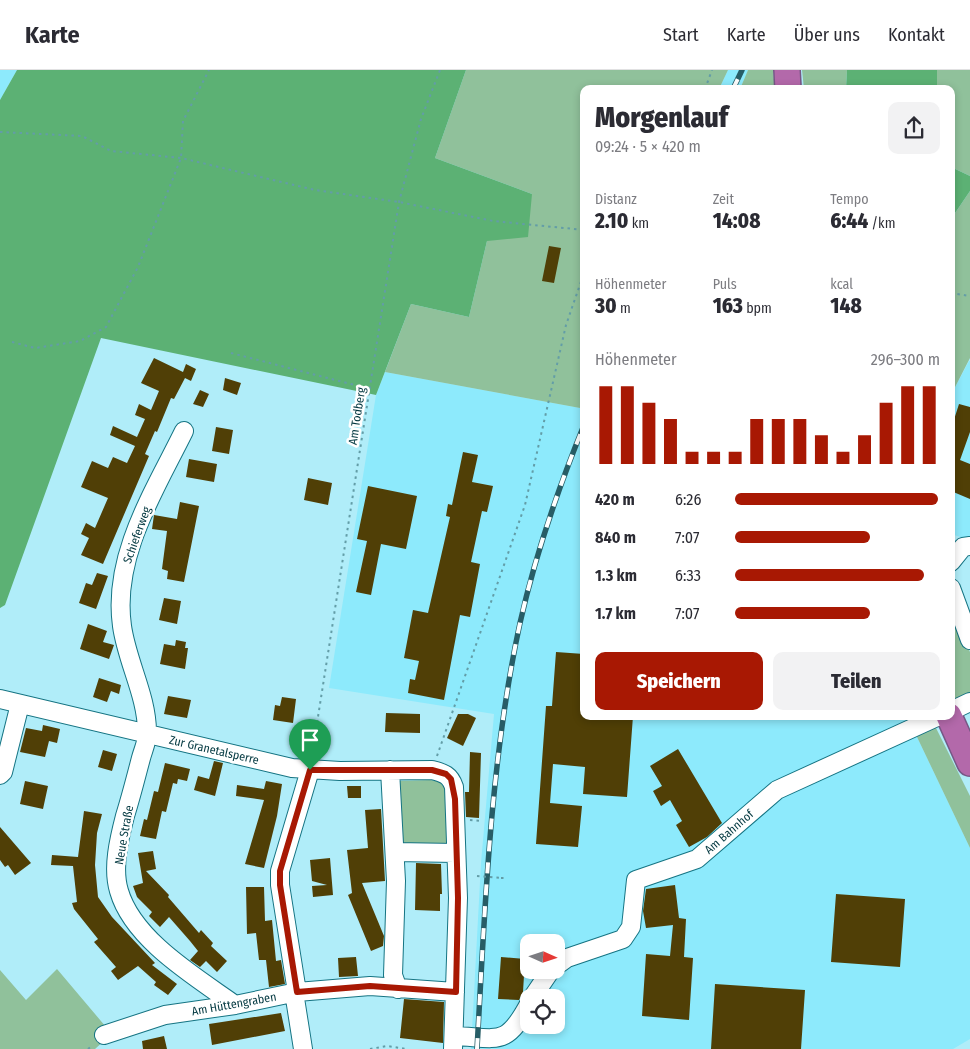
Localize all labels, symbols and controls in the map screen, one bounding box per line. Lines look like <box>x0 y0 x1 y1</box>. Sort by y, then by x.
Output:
text: Karte <box>25 21 80 49</box>
text: Start <box>663 24 699 46</box>
text: Karte <box>727 24 766 46</box>
text: Über uns <box>794 24 860 46</box>
text: Kontakt <box>888 24 945 46</box>
text: Morgenlauf <box>595 101 728 134</box>
button: share <box>888 102 940 154</box>
text: 09:24 · 5 × 420 m <box>595 137 701 156</box>
text: Distanz <box>595 191 637 208</box>
text: Zeit <box>713 191 734 208</box>
text: Tempo <box>830 191 869 208</box>
text: 2.10 <box>595 208 628 234</box>
text: 14:08 <box>713 208 761 234</box>
text: 6:44 <box>830 208 868 234</box>
text: km <box>628 215 649 232</box>
text: /km <box>868 215 895 232</box>
text: Höhenmeter <box>595 276 666 293</box>
text: Puls <box>713 276 737 293</box>
text: kcal <box>830 276 853 293</box>
text: 30 <box>595 293 617 319</box>
text: 163 <box>713 293 743 319</box>
text: 148 <box>830 293 862 319</box>
text: m <box>617 300 631 317</box>
text: bpm <box>743 300 772 317</box>
text: Höhenmeter <box>595 350 677 369</box>
text: 296–300 m <box>871 350 940 369</box>
street label: Am Todberg <box>346 386 369 446</box>
text: 420 m <box>595 490 635 509</box>
text: 6:26 <box>675 490 701 509</box>
street label: Schieferweg <box>120 504 154 565</box>
text: 840 m <box>595 528 636 547</box>
text: 7:07 <box>675 528 699 547</box>
text: 1.3 km <box>595 566 637 585</box>
text: 6:33 <box>675 566 701 585</box>
text: 1.7 km <box>595 604 636 623</box>
text: 7:07 <box>675 604 699 623</box>
button: Speichern <box>595 652 763 710</box>
button: Teilen <box>773 652 940 710</box>
pin <box>289 719 331 770</box>
icon: arrive <box>296 726 324 754</box>
street label: Zur Granetalsperre <box>168 733 260 767</box>
street label: Neue Straße <box>112 804 136 866</box>
street label: Am Bahnhof <box>702 806 757 857</box>
north arrow <box>520 934 565 979</box>
map controls <box>520 934 565 1034</box>
button: locate <box>520 989 565 1034</box>
street label: Am Hüttengraben <box>191 990 277 1018</box>

